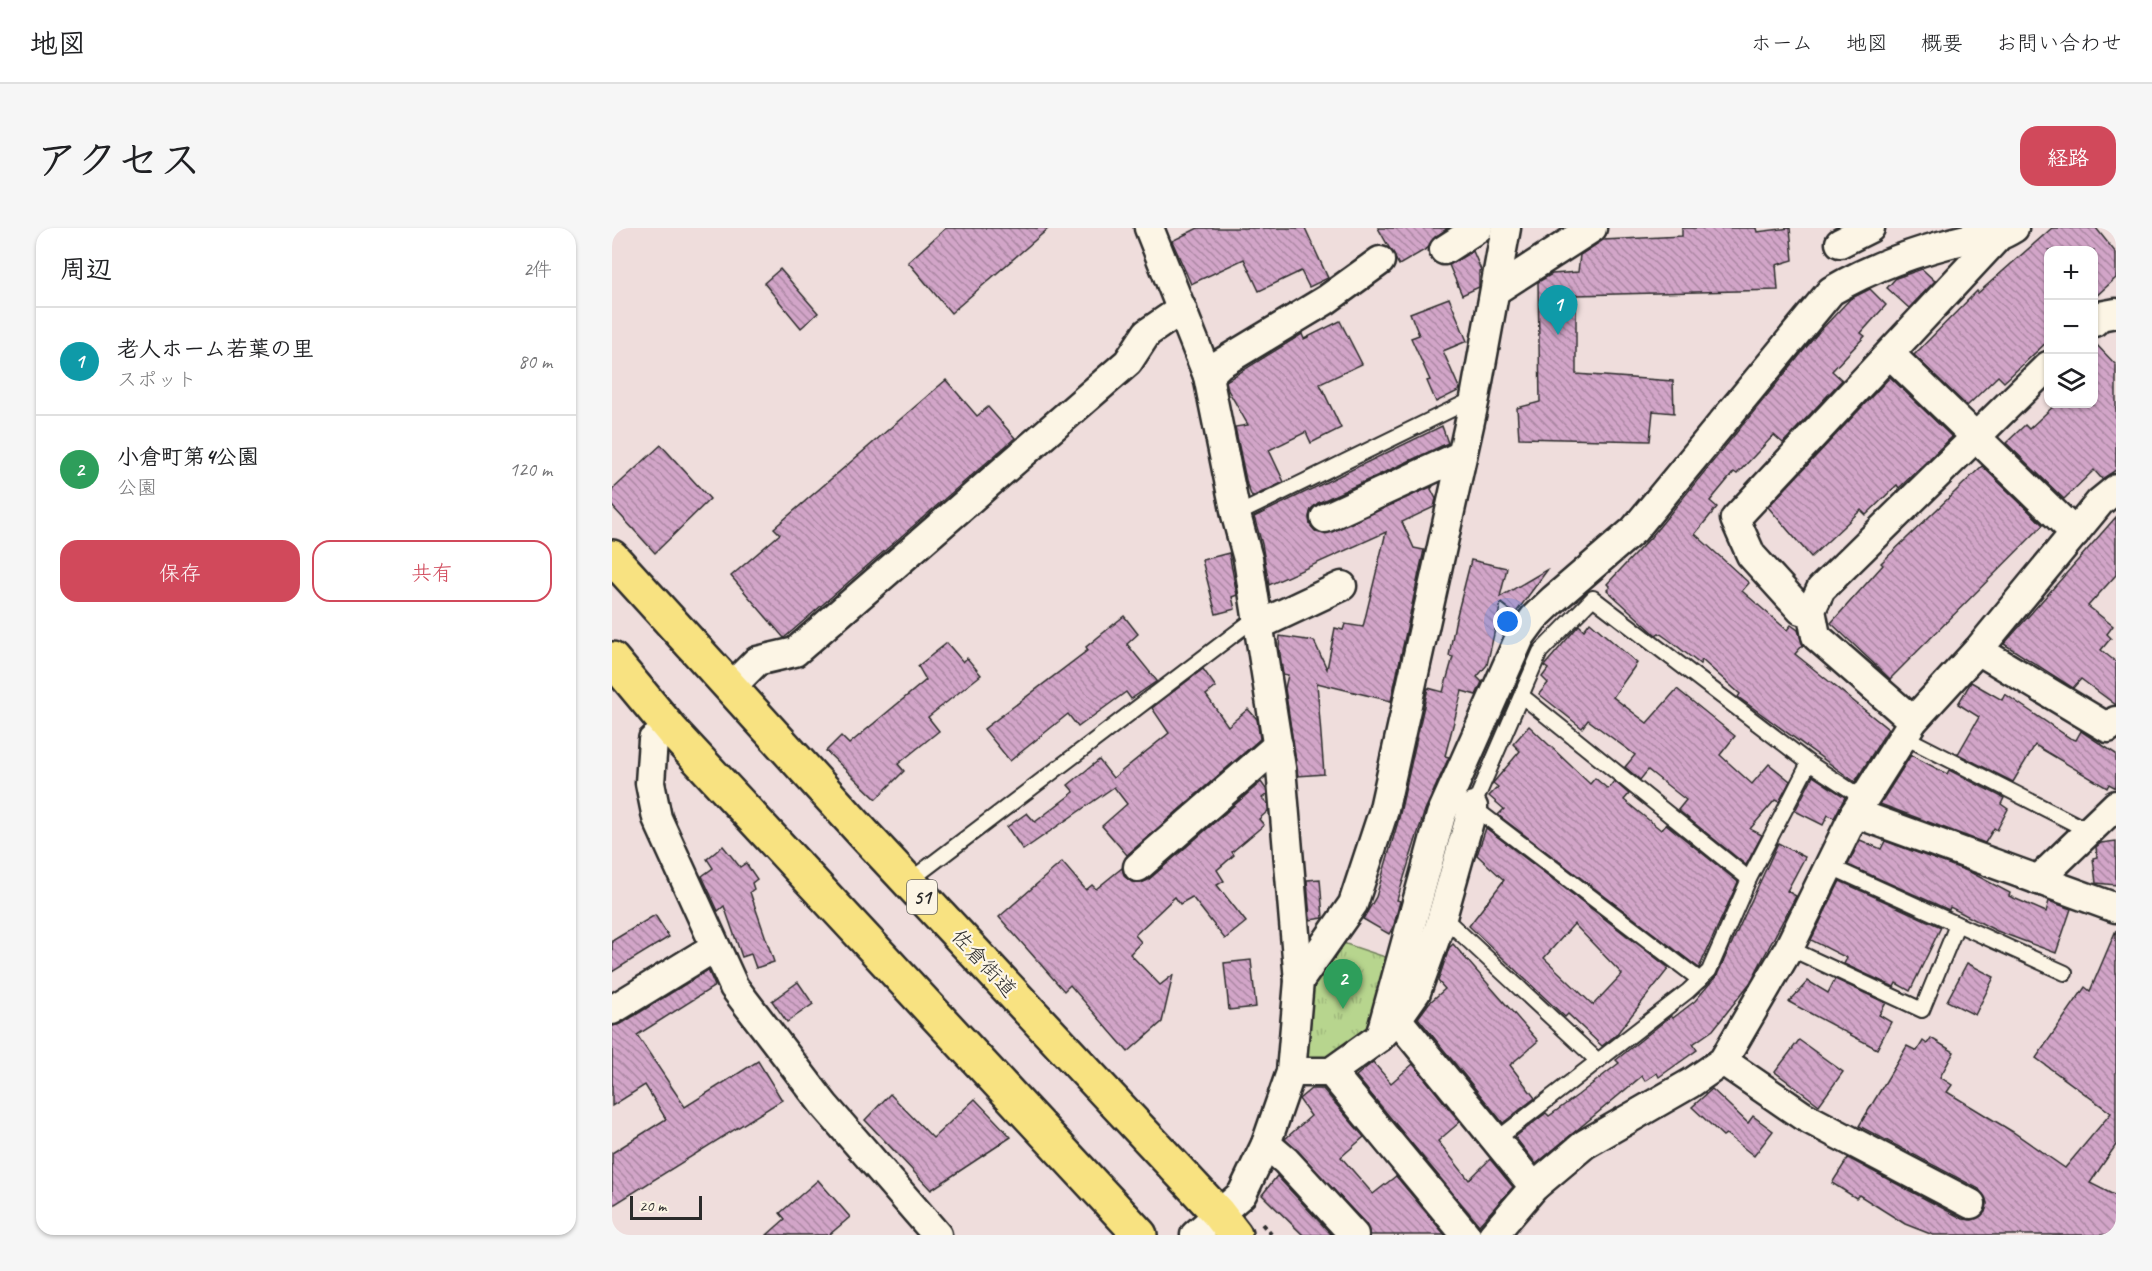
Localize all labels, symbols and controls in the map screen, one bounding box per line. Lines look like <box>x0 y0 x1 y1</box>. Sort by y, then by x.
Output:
text: 地図 <box>30 26 86 61</box>
text: ホーム <box>1751 30 1813 56</box>
text: 地図 <box>1846 30 1888 56</box>
text: 概要 <box>1921 30 1963 56</box>
text: お問い合わせ <box>1996 30 2122 56</box>
button: 経路 <box>2020 126 2116 186</box>
text: アクセス <box>36 134 201 187</box>
map controls <box>2044 246 2098 408</box>
button: + <box>2044 246 2098 300</box>
text: 周辺 <box>60 253 112 286</box>
text: 2件 <box>523 257 552 282</box>
pin: 1 <box>1538 285 1578 335</box>
button: − <box>2044 300 2098 354</box>
text: 老人ホーム若葉の里 <box>117 335 314 363</box>
text: 1 <box>75 349 84 374</box>
text: 80 m <box>518 349 552 374</box>
button: layers <box>2044 354 2098 408</box>
text: スポット <box>117 367 197 392</box>
text: 小倉町第4公園 <box>117 443 259 471</box>
text: 2 <box>75 457 84 482</box>
text: 120 m <box>509 457 552 482</box>
text: 公園 <box>117 475 157 500</box>
button: 保存 <box>60 540 300 602</box>
button: 共有 <box>312 540 552 602</box>
your location <box>1493 607 1522 636</box>
road number: 51 <box>907 880 937 914</box>
street label: 佐倉街道 <box>946 923 1022 1003</box>
pin: 2 <box>1324 960 1362 1009</box>
scale bar <box>630 1193 702 1220</box>
text: 20 m <box>639 1196 666 1216</box>

